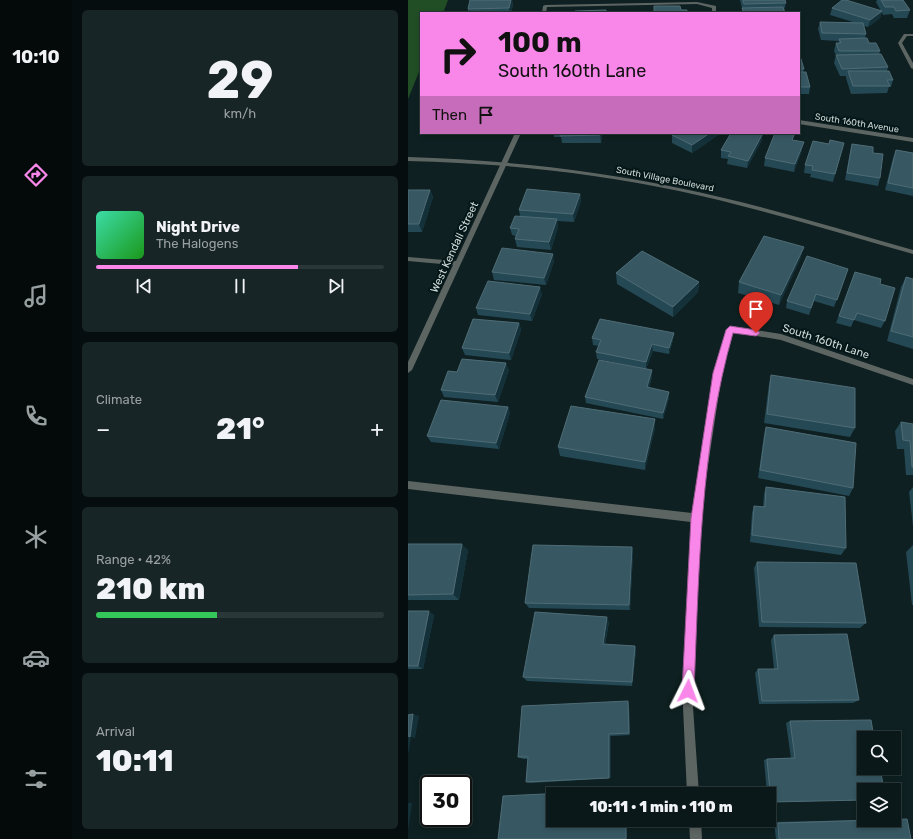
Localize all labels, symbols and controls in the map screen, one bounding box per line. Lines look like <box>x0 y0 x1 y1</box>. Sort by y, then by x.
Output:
text: 100 m <box>498 26 582 59</box>
icon: right <box>432 28 484 80</box>
text: 10:10 <box>12 46 60 68</box>
text: 29 <box>206 49 274 111</box>
text: South 160th Lane <box>498 60 646 82</box>
icon: arrive <box>475 104 497 126</box>
text: km/h <box>224 106 256 121</box>
text: Then <box>432 106 467 124</box>
street label: South 160th Avenue <box>814 111 900 135</box>
icon: directions <box>22 161 50 189</box>
street label: South Village Boulevard <box>615 165 715 193</box>
street label: West Kendall Street <box>428 199 482 295</box>
text: Night Drive <box>156 218 240 236</box>
text: The Halogens <box>156 236 238 251</box>
icon: previous <box>133 275 155 297</box>
icon: pause <box>229 275 251 297</box>
icon: next <box>325 275 347 297</box>
icon: music <box>22 282 50 310</box>
pin <box>739 292 773 333</box>
icon: arrive <box>745 298 767 320</box>
street label: South 160th Lane <box>781 321 871 362</box>
text: Climate <box>96 392 142 407</box>
icon: phone <box>22 402 50 430</box>
text: 21° <box>216 411 265 447</box>
text: − <box>96 416 110 443</box>
text: + <box>370 416 384 443</box>
icon: climate <box>22 523 50 551</box>
text: Range · 42% <box>96 552 171 567</box>
text: 210 km <box>96 571 205 607</box>
icon: car <box>22 644 50 672</box>
position arrow <box>667 670 709 712</box>
text: Arrival <box>96 724 135 739</box>
map controls <box>857 731 901 827</box>
button: search <box>857 731 901 775</box>
text: 10:11 <box>96 743 174 779</box>
icon: filters <box>22 765 50 793</box>
speed limit sign: 30 <box>420 775 472 827</box>
button: layers <box>857 783 901 827</box>
text: 10:11 · 1 min · 110 m <box>589 798 733 816</box>

